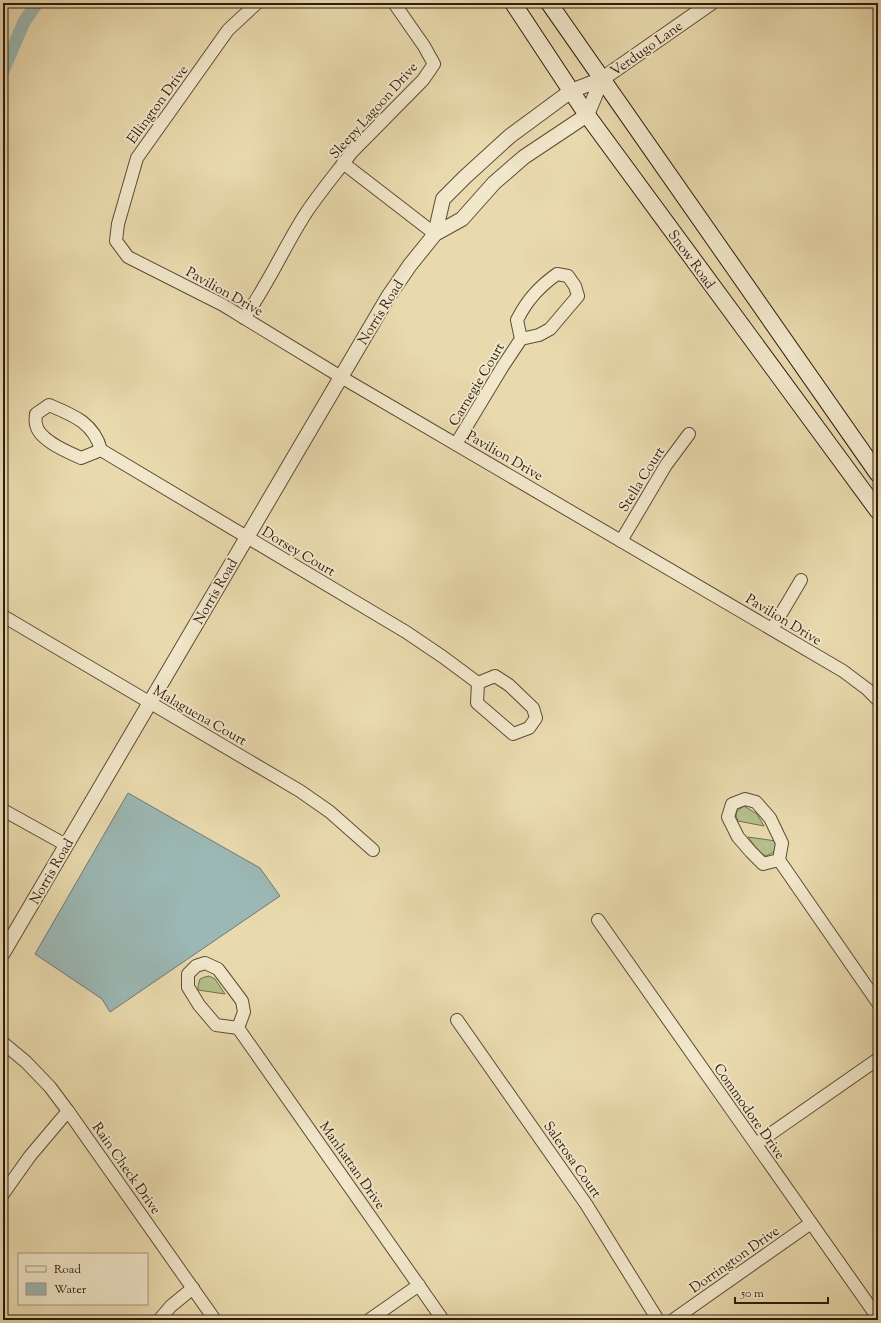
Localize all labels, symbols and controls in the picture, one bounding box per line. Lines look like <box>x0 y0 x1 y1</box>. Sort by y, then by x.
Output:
street label: Verdugo Lane <box>607 17 687 82</box>
street label: Sleepy Lagoon Drive <box>326 59 423 164</box>
street label: Ellington Drive <box>123 62 194 149</box>
street label: Snow Road <box>662 227 719 294</box>
street label: Pavilion Drive <box>182 263 266 322</box>
street label: Norris Road <box>354 277 410 349</box>
street label: Carnegie Court <box>445 339 511 431</box>
street label: Pavilion Drive <box>462 427 546 487</box>
street label: Stella Court <box>615 443 671 517</box>
street label: Dorsey Court <box>257 523 339 583</box>
street label: Norris Road <box>190 555 244 629</box>
street label: Pavilion Drive <box>741 590 825 651</box>
street label: Malaguena Court <box>148 682 250 752</box>
street label: Norris Road <box>26 835 80 909</box>
street label: Commodore Drive <box>708 1060 789 1164</box>
street label: Manhattan Drive <box>314 1118 389 1214</box>
street label: Salerosa Court <box>537 1118 605 1203</box>
street label: Rain Check Drive <box>86 1119 165 1219</box>
street label: Dorrington Drive <box>686 1222 784 1299</box>
legend <box>18 1253 148 1305</box>
text: Road <box>54 1261 81 1279</box>
scale bar <box>735 1279 828 1305</box>
text: Water <box>54 1281 87 1299</box>
text: 50 m <box>740 1285 764 1303</box>

